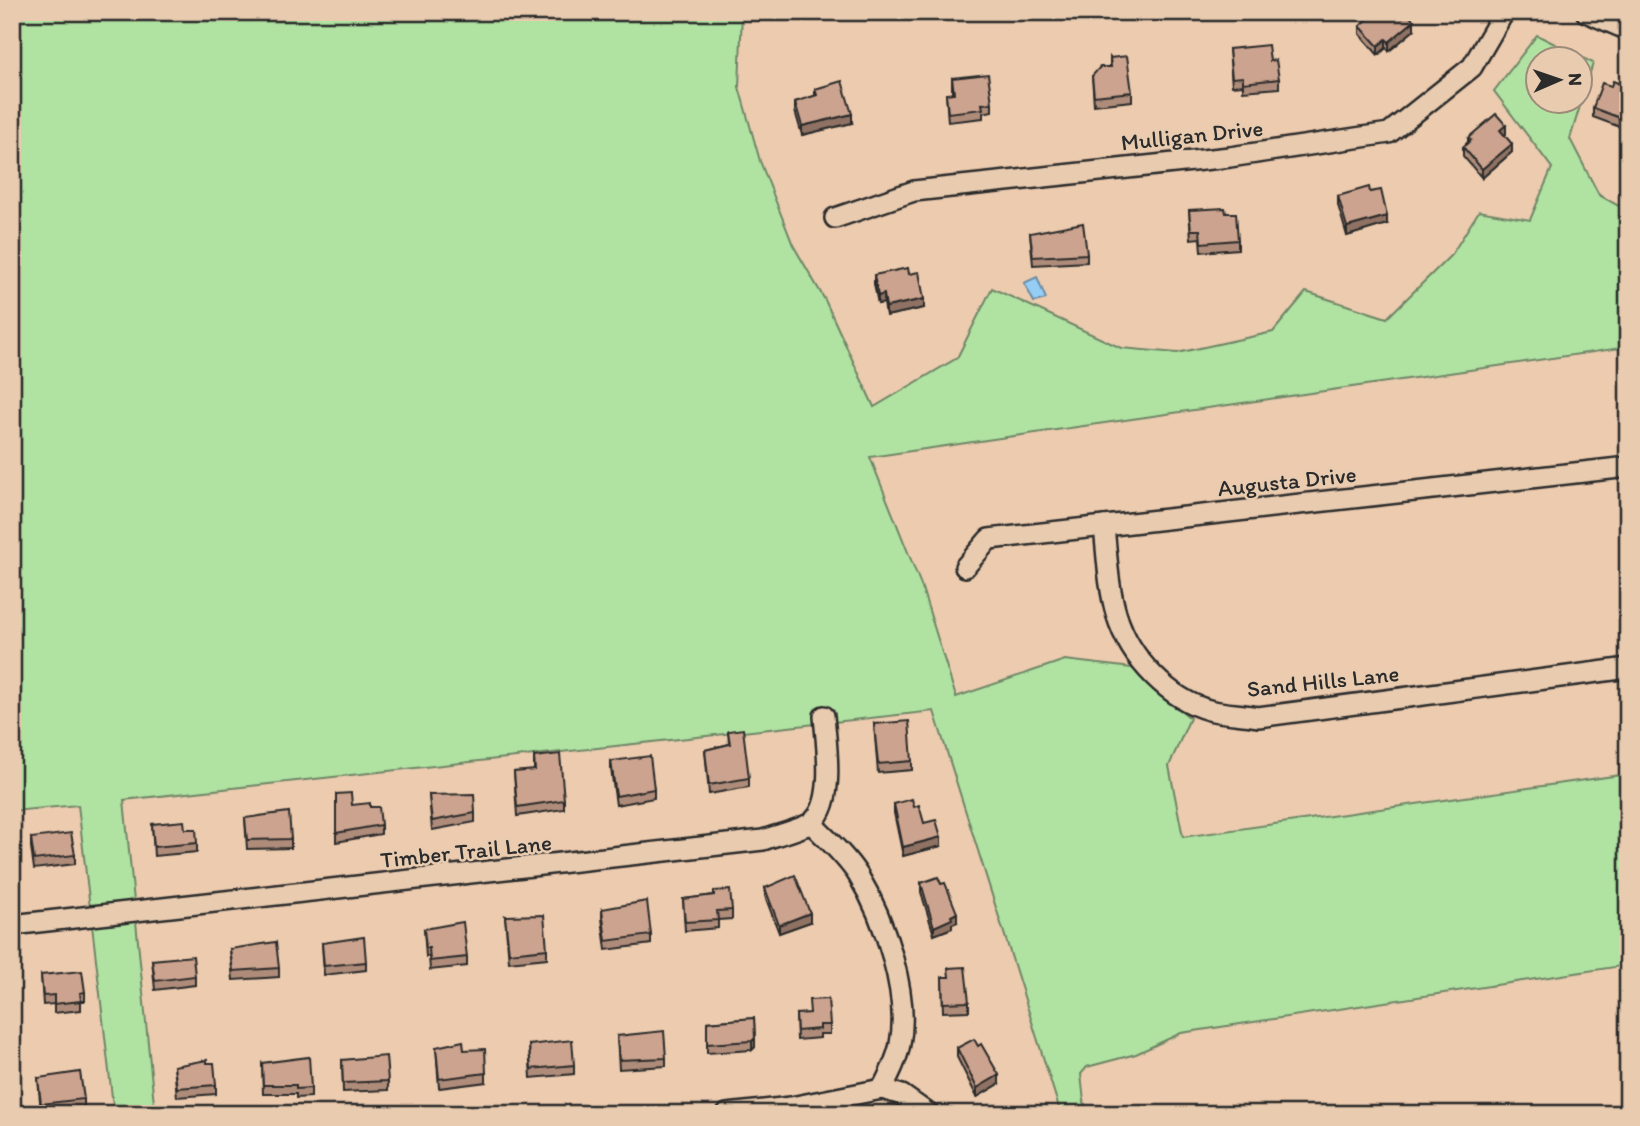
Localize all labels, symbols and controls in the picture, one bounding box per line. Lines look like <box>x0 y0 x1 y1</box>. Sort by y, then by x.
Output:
north arrow <box>1524 46 1594 116</box>
text: N <box>1564 73 1587 86</box>
street label: Mulligan Drive <box>1119 114 1265 156</box>
street label: Augusta Drive <box>1216 460 1358 502</box>
street label: Sand Hills Lane <box>1245 659 1401 703</box>
street label: Timber Trail Lane <box>379 828 553 874</box>

